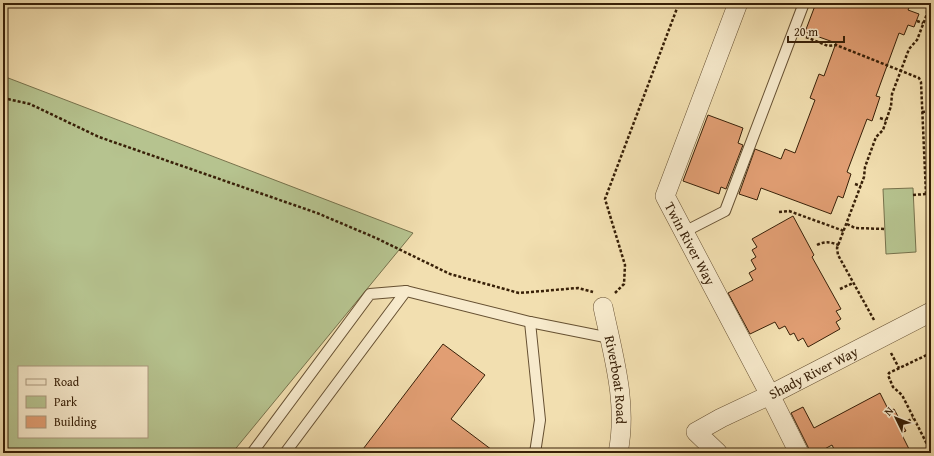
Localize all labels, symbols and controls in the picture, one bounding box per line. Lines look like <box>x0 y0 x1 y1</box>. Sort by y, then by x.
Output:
scale bar <box>788 18 844 44</box>
text: 20 m <box>794 23 818 40</box>
street label: Twin River Way <box>660 198 720 289</box>
street label: Riverboat Road <box>600 333 631 425</box>
street label: Shady River Way <box>765 341 862 404</box>
legend <box>18 366 148 438</box>
text: Road <box>54 373 80 390</box>
text: Park <box>54 393 78 410</box>
north arrow <box>876 398 916 438</box>
text: N <box>880 403 897 419</box>
text: Building <box>54 413 97 430</box>

